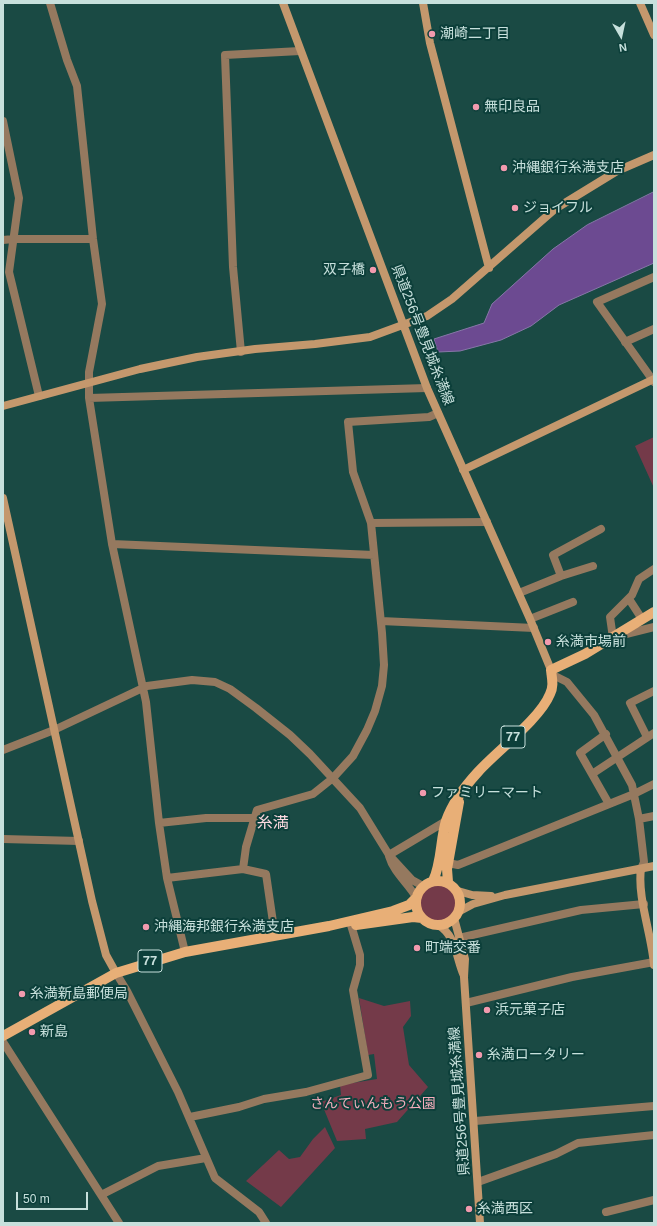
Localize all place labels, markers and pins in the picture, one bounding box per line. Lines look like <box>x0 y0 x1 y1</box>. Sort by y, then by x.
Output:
place label: 潮崎二丁目 <box>440 26 510 42</box>
marker: 潮崎二丁目 <box>427 29 437 39</box>
place label: 無印良品 <box>484 99 540 115</box>
marker: 無印良品 <box>471 102 481 112</box>
place label: 沖縄銀行糸満支店 <box>512 160 624 176</box>
marker: 沖縄銀行糸満支店 <box>499 163 509 173</box>
place label: ジョイフル <box>523 200 593 216</box>
marker: ジョイフル <box>510 203 520 213</box>
place label: 双子橋 <box>323 262 365 278</box>
marker: 双子橋 <box>368 265 378 275</box>
place label: 糸満市場前 <box>556 634 626 650</box>
marker: 糸満市場前 <box>543 637 553 647</box>
place label: ファミリーマート <box>431 785 543 801</box>
marker: ファミリーマート <box>418 788 428 798</box>
place label: 沖縄海邦銀行糸満支店 <box>154 919 294 935</box>
marker: 沖縄海邦銀行糸満支店 <box>141 922 151 932</box>
place label: 町端交番 <box>425 940 481 956</box>
marker: 町端交番 <box>412 943 422 953</box>
place label: 糸満新島郵便局 <box>30 986 128 1002</box>
marker: 糸満新島郵便局 <box>17 989 27 999</box>
place label: 浜元菓子店 <box>495 1002 565 1018</box>
marker: 浜元菓子店 <box>482 1005 492 1015</box>
place label: 新島 <box>40 1024 68 1040</box>
marker: 新島 <box>27 1027 37 1037</box>
place label: 糸満ロータリー <box>487 1047 585 1063</box>
marker: 糸満ロータリー <box>474 1050 484 1060</box>
place label: 糸満西区 <box>477 1201 533 1217</box>
marker: 糸満西区 <box>464 1204 474 1214</box>

